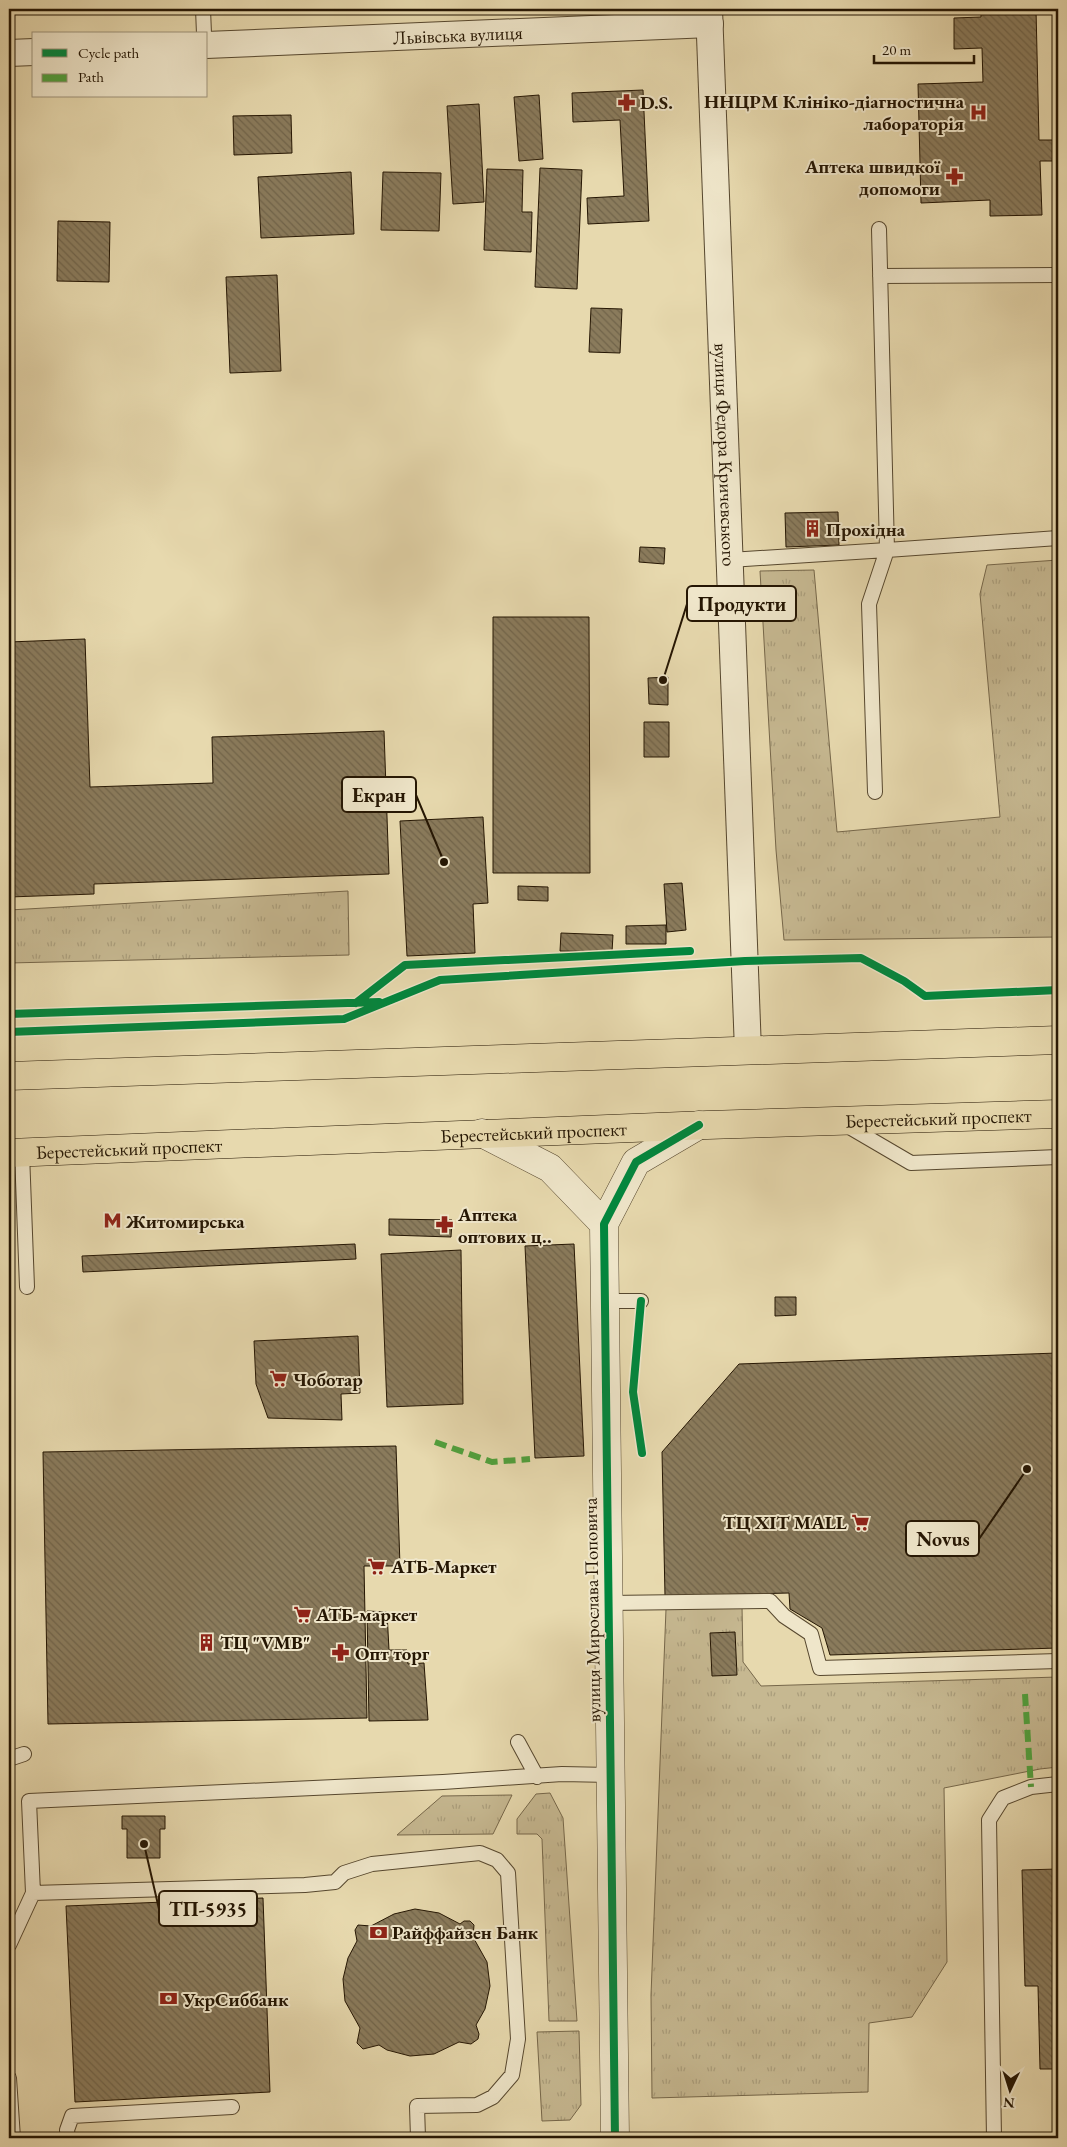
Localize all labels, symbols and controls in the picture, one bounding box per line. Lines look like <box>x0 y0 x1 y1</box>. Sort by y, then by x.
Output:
street label: Львівська вулиця <box>392 19 524 50</box>
legend <box>32 32 208 98</box>
scale bar <box>874 32 974 64</box>
text: 20 m <box>882 40 911 59</box>
text: Cycle path <box>78 43 140 62</box>
text: Path <box>78 67 104 86</box>
place label: ННЦРМ Клініко-діагностична лабораторія <box>704 89 965 136</box>
place label: D.S. <box>640 90 673 115</box>
pharmacy icon: D.S. <box>616 92 636 112</box>
hospital icon: ННЦРМ Клініко-діагностична лабораторія <box>968 102 988 122</box>
place label: Аптека швидкої допомоги <box>804 154 940 201</box>
pharmacy icon: Аптека швидкої допомоги <box>944 167 964 187</box>
street label: вулиця Федора Кричевського <box>709 343 742 567</box>
place label: Прохідна <box>826 517 906 542</box>
building icon: Прохідна <box>802 519 822 539</box>
callout: Продукти <box>687 586 796 621</box>
text: Продукти <box>698 591 786 617</box>
callout: Екран <box>342 777 416 812</box>
text: Екран <box>352 782 406 808</box>
street label: Берестейський проспект <box>845 1102 1032 1133</box>
street label: Берестейський проспект <box>440 1116 628 1148</box>
street label: Берестейський проспект <box>35 1132 223 1164</box>
place label: Аптека оптових ц‥ <box>457 1202 552 1249</box>
place label: Житомирська <box>125 1209 245 1234</box>
metro station icon: Житомирська <box>102 1211 122 1231</box>
pharmacy icon: Аптека оптових ц‥ <box>434 1215 454 1235</box>
place label: Чоботар <box>293 1367 363 1392</box>
supermarket icon: Чоботар <box>269 1369 289 1389</box>
street label: вулиця Мирослава Поповича <box>578 1497 606 1723</box>
place label: ТЦ ХІТ MALL <box>722 1510 848 1535</box>
supermarket icon: ТЦ ХІТ MALL <box>851 1512 871 1532</box>
callout: Novus <box>906 1521 979 1556</box>
text: Novus <box>916 1526 970 1552</box>
place label: АТБ-Маркет <box>390 1554 497 1579</box>
supermarket icon: АТБ-Маркет <box>367 1556 387 1576</box>
place label: АТБ-маркет <box>315 1602 418 1627</box>
supermarket icon: АТБ-маркет <box>292 1604 312 1624</box>
place label: ТЦ "VMB" <box>220 1630 310 1655</box>
building icon: ТЦ "VMB" <box>196 1632 216 1652</box>
place label: Опт торг <box>355 1641 430 1666</box>
pharmacy icon: Опт торг <box>331 1643 351 1663</box>
callout: ТП-5935 <box>159 1891 257 1926</box>
text: ТП-5935 <box>169 1896 247 1922</box>
place label: Райффайзен Банк <box>392 1920 539 1945</box>
bank icon: Райффайзен Банк <box>368 1922 388 1942</box>
place label: УкрСиббанк <box>182 1987 289 2012</box>
bank icon: УкрСиббанк <box>159 1989 179 2009</box>
north arrow <box>984 2064 1034 2114</box>
text: N <box>1002 2094 1015 2112</box>

